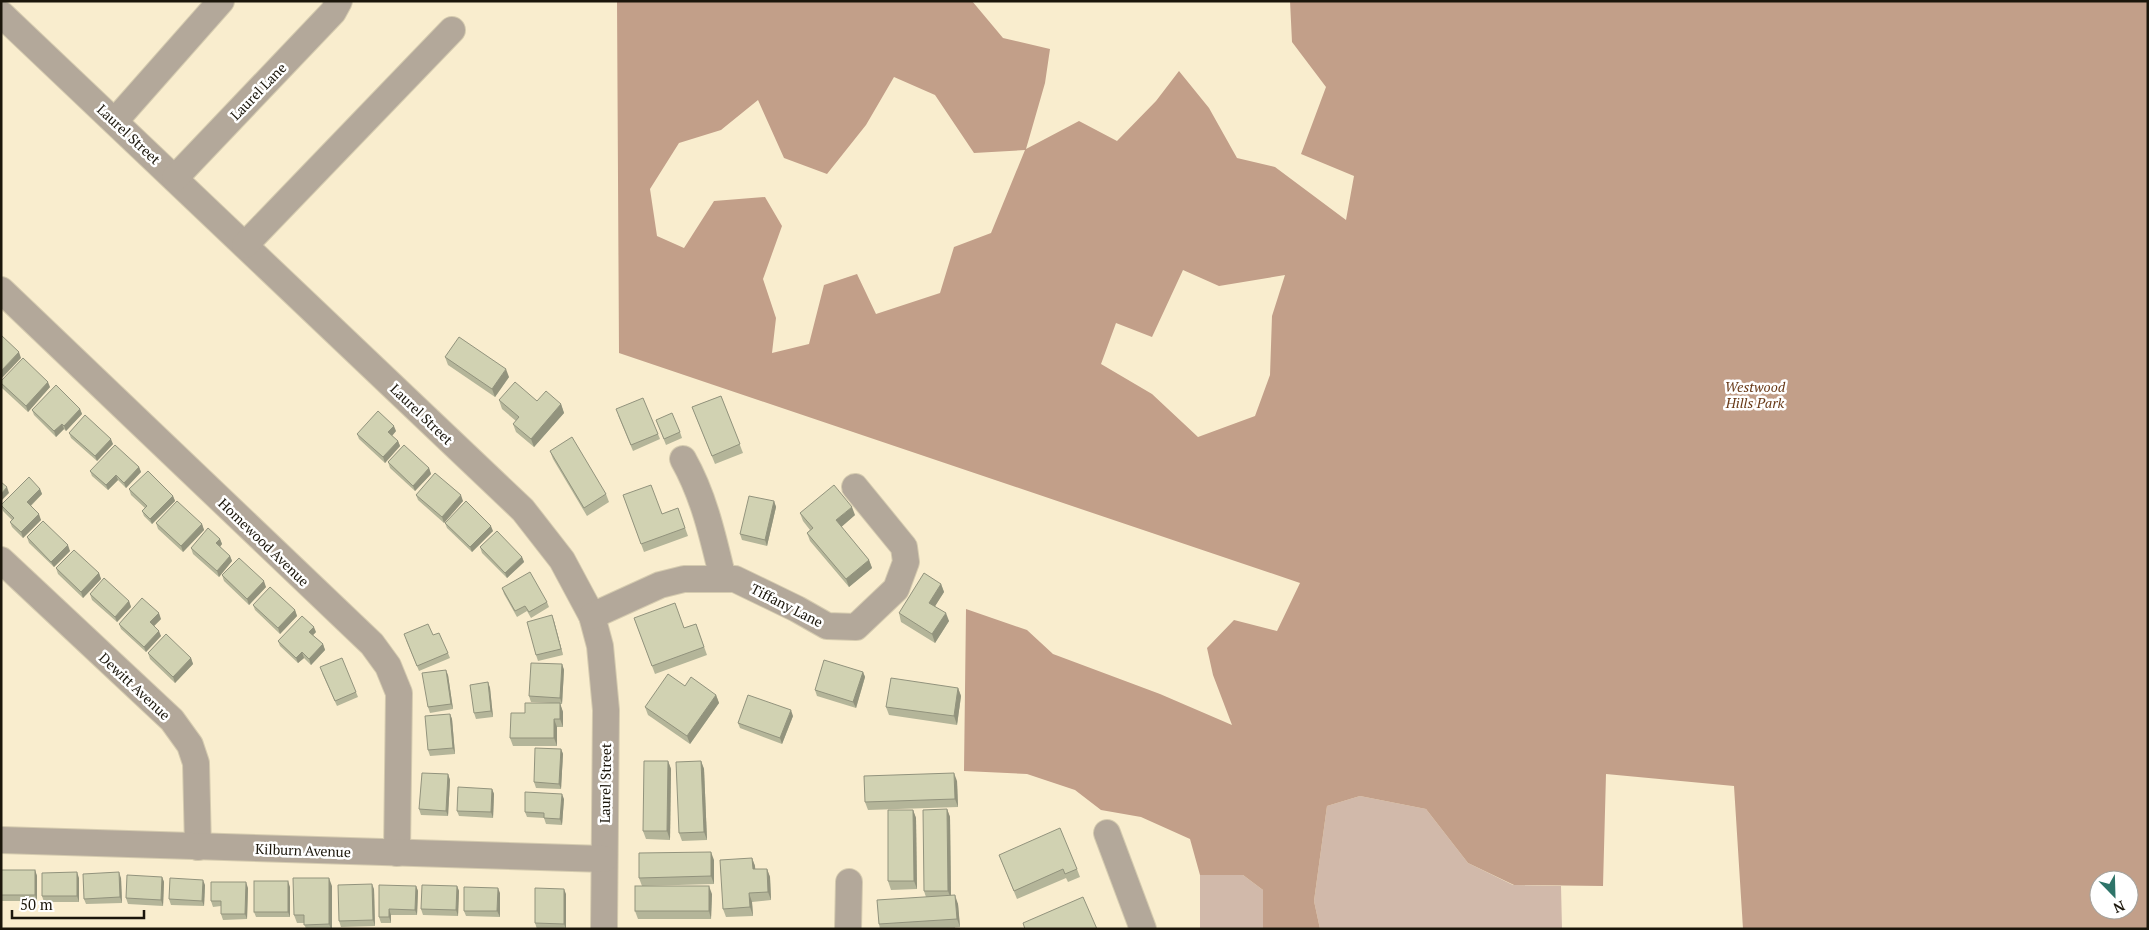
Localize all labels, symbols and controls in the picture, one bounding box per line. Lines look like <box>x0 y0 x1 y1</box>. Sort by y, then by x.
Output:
street label: Laurel Lane <box>226 58 290 124</box>
street label: Laurel Street <box>93 100 165 169</box>
park label: Westwood Hills Park <box>1725 377 1786 412</box>
street label: Laurel Street <box>387 379 458 449</box>
street label: Homewood Avenue <box>214 494 314 590</box>
street label: Tiffany Lane <box>748 579 826 631</box>
street label: Dewitt Avenue <box>95 648 175 724</box>
street label: Laurel Street <box>595 742 615 823</box>
street label: Kilburn Avenue <box>255 839 351 861</box>
north arrow <box>2089 870 2139 920</box>
scale bar <box>12 888 145 920</box>
text: 50 m <box>20 894 53 914</box>
text: N <box>2110 897 2128 918</box>

